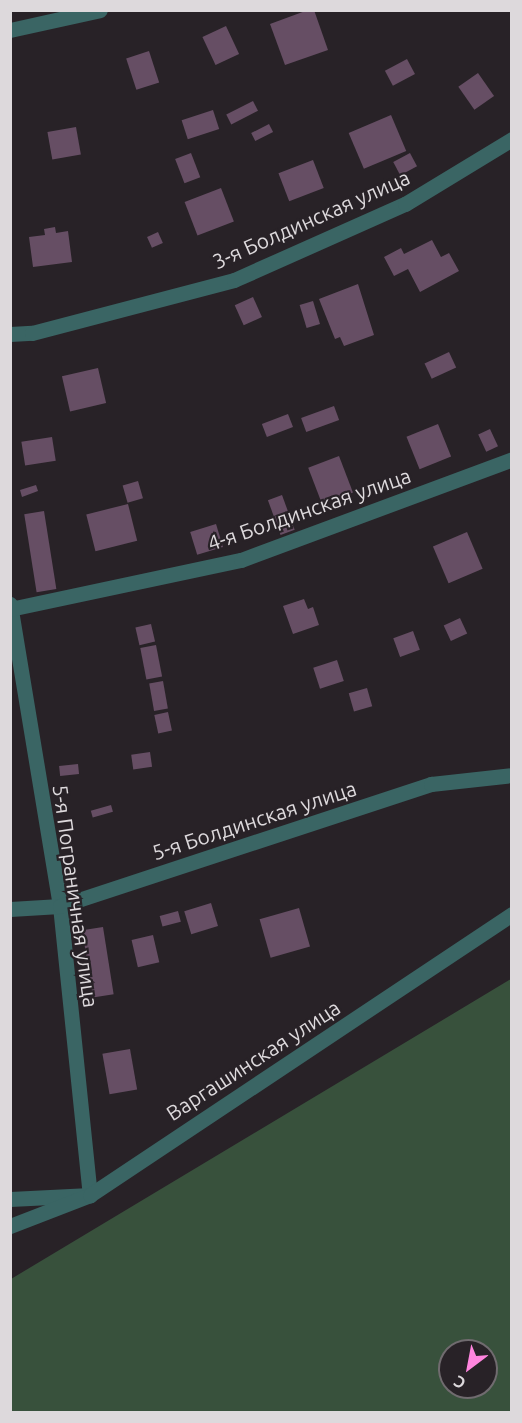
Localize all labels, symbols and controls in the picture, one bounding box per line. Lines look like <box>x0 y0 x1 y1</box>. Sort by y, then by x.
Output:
street label: 3-я Болдинская улица <box>208 164 414 274</box>
street label: 4-я Болдинская улица <box>204 462 414 556</box>
street label: 5-я Болдинская улица <box>149 775 359 865</box>
street label: 5-я Пограничная улица <box>48 783 104 1009</box>
street label: Варгашинская улица <box>161 994 345 1126</box>
north arrow <box>438 1339 498 1399</box>
text: С <box>450 1372 469 1393</box>

